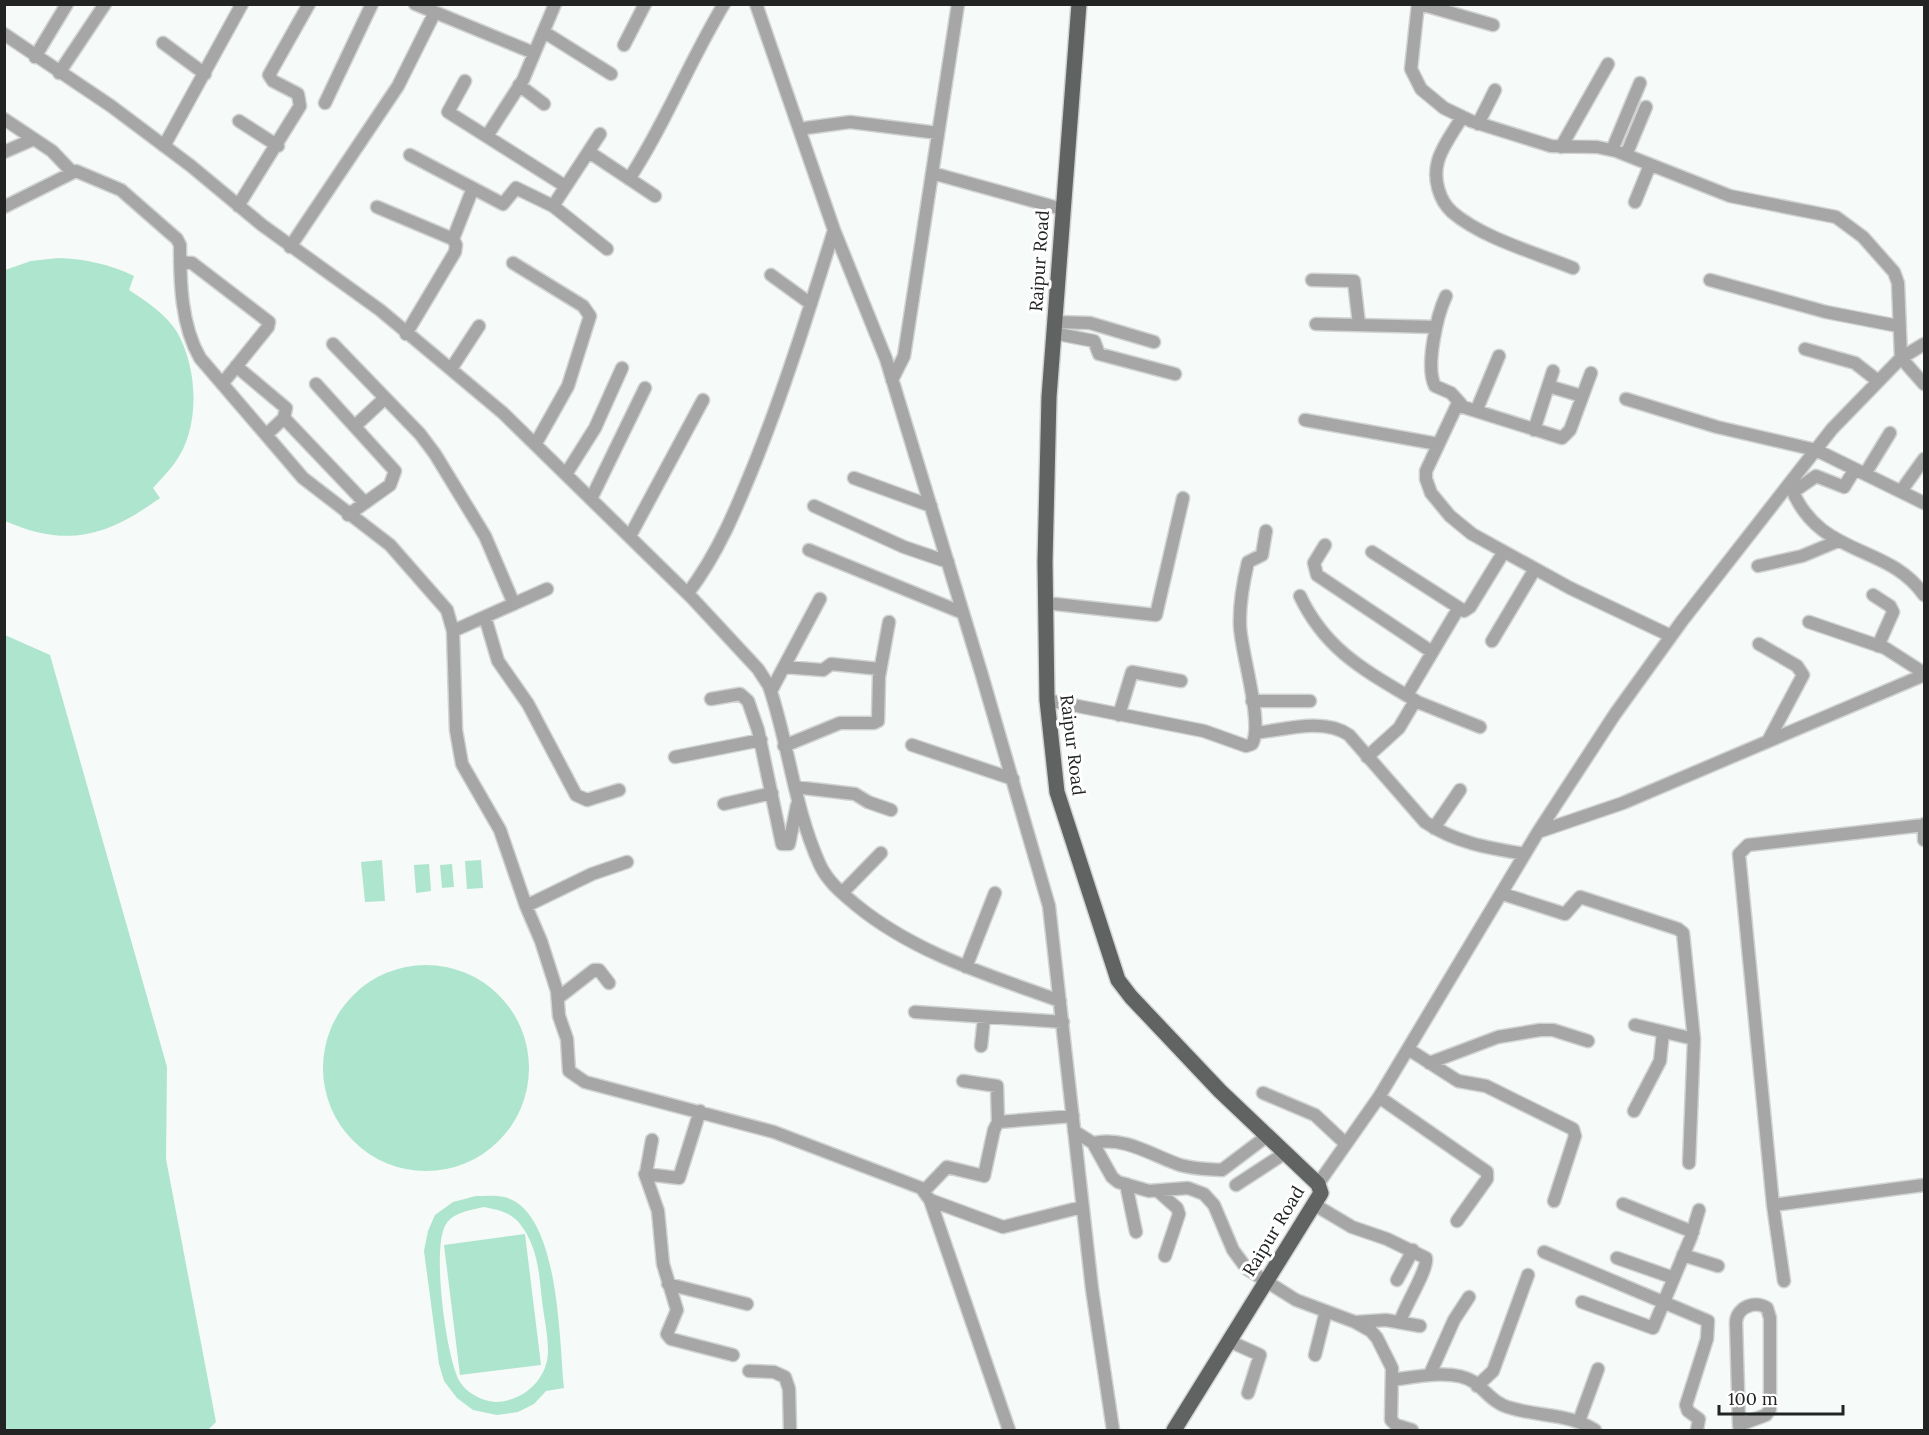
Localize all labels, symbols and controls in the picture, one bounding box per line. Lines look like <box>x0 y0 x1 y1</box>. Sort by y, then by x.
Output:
street label: Raipur Road <box>1024 209 1054 312</box>
street label: Raipur Road <box>1055 693 1091 797</box>
street label: Raipur Road <box>1237 1181 1309 1280</box>
scale bar <box>1719 1378 1844 1416</box>
text: 100 m <box>1728 1387 1778 1410</box>

